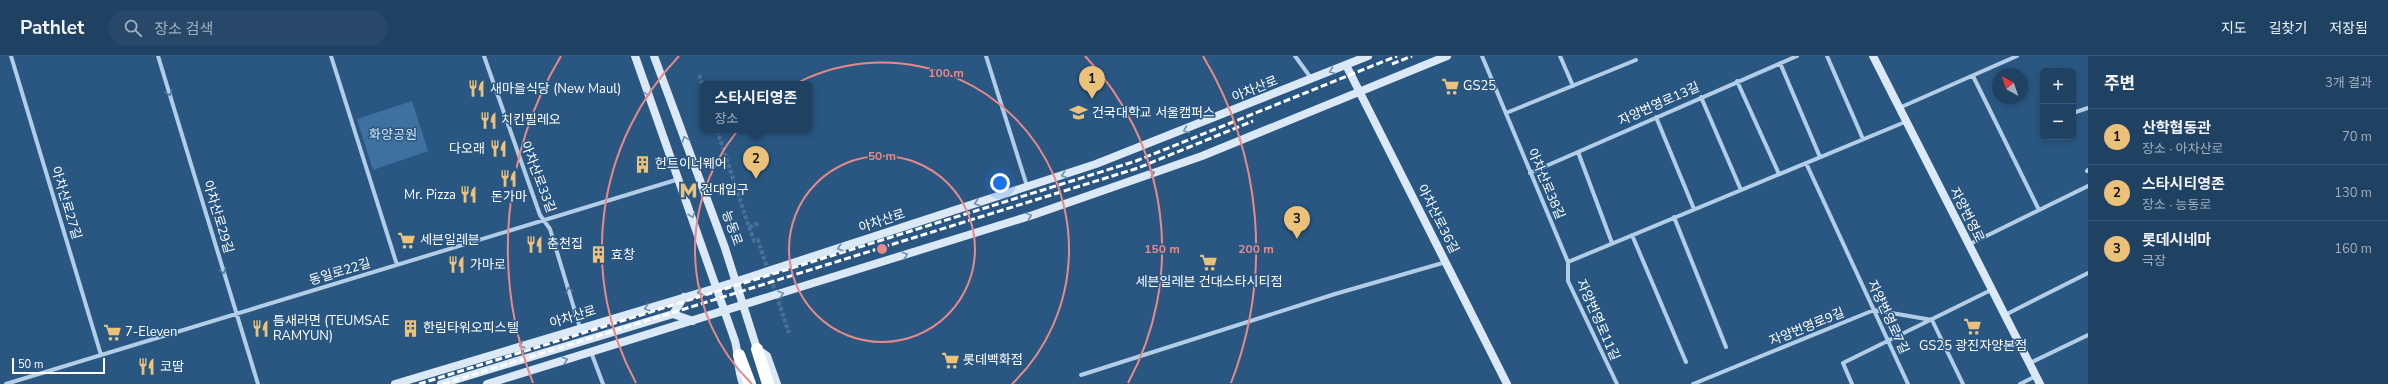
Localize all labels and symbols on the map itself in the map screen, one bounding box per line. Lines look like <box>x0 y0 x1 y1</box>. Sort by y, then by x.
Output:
text: 100 m <box>928 65 964 81</box>
pin: 1 <box>1079 66 1105 99</box>
one-way arrow <box>1329 66 1337 74</box>
north arrow <box>1992 68 2028 104</box>
street label: 아차산로 <box>1229 72 1281 106</box>
supermarket icon: GS25 <box>1440 76 1460 96</box>
place label: GS25 <box>1463 77 1496 95</box>
street label: 자양번영로13길 <box>1615 78 1703 130</box>
restaurant icon: 새마을식당 (New Maul) <box>467 79 487 99</box>
place label: 새마을식당 (New Maul) <box>490 80 621 98</box>
one-way arrow <box>644 89 652 96</box>
one-way arrow <box>164 90 173 97</box>
school or university icon: 건국대학교 서울캠퍼스 <box>1069 103 1089 123</box>
place label: 건국대학교 서울캠퍼스 <box>1092 104 1215 122</box>
restaurant icon: 치킨필레오 <box>478 110 498 130</box>
place label: 치킨필레오 <box>501 111 561 129</box>
one-way arrow <box>1182 125 1190 133</box>
park label: 화양공원 <box>369 126 417 144</box>
one-way arrow <box>681 136 690 143</box>
restaurant icon: 다오래 <box>488 139 508 159</box>
street label: 아차산로33길 <box>516 139 560 215</box>
place label: 다오래 <box>449 140 485 158</box>
pin: 2 <box>743 146 769 179</box>
street label: 아차산로38길 <box>1523 146 1569 222</box>
text: 50 m <box>868 148 896 164</box>
building icon: 헌트이너웨어 <box>632 154 652 174</box>
place label: 헌트이너웨어 <box>655 155 727 173</box>
street label: 아차산로27길 <box>46 164 86 242</box>
restaurant icon: 돈가마 <box>499 168 519 188</box>
one-way arrow <box>1060 170 1067 178</box>
one-way arrow <box>1149 170 1156 178</box>
your location <box>990 173 1010 193</box>
street label: 아차산로29길 <box>198 178 238 256</box>
metro station icon: 건대입구 <box>678 180 698 200</box>
place label: 건대입구 <box>701 181 749 199</box>
street label: 아차산로36길 <box>1413 181 1463 257</box>
street label: 자양번영로 <box>1945 184 1989 246</box>
restaurant icon: Mr. Pizza <box>459 185 479 205</box>
place label: Mr. Pizza <box>404 186 456 204</box>
place label: 돈가마 <box>491 188 527 206</box>
one-way arrow <box>973 198 980 207</box>
street label: 아차산로 <box>856 205 908 237</box>
pin: 3 <box>1284 206 1310 239</box>
street label: 능동로 <box>717 208 747 248</box>
one-way arrow <box>687 212 695 219</box>
one-way arrow <box>1026 212 1033 221</box>
supermarket icon: 세븐일레븐 <box>397 230 417 250</box>
place label: 세븐일레븐 <box>420 231 480 249</box>
restaurant icon: 춘천집 <box>524 234 544 254</box>
place label: 춘천집 <box>547 235 583 253</box>
text: 150 m <box>1144 241 1180 257</box>
text: 200 m <box>1238 241 1274 257</box>
centre of rings <box>875 242 889 256</box>
one-way arrow <box>836 243 843 251</box>
building icon: 효창 <box>588 245 608 265</box>
place label: 효창 <box>611 246 635 264</box>
one-way arrow <box>902 251 909 260</box>
supermarket icon: 세븐일레븐 건대스타시티점 <box>1199 253 1219 273</box>
street label: 동일로22길 <box>307 254 373 290</box>
restaurant icon: 가마로 <box>447 255 467 275</box>
place label: 가마로 <box>470 256 506 274</box>
one-way arrow <box>218 268 227 275</box>
place label: 세븐일레븐 건대스타시티점 <box>1136 273 1282 291</box>
street label: 자양번영로11길 <box>1572 276 1624 364</box>
street label: 자양번영로7길 <box>1863 277 1913 357</box>
one-way arrow <box>565 287 574 294</box>
one-way arrow <box>697 287 704 296</box>
one-way arrow <box>778 290 785 298</box>
street label: 아차산로 <box>547 301 599 333</box>
one-way arrow <box>644 303 651 312</box>
street label: 자양번영로9길 <box>1767 304 1847 350</box>
place label: 틈새라면 (TEUMSAE RAMYUN) <box>273 312 389 345</box>
supermarket icon: GS25 광진자양본점 <box>1963 317 1983 337</box>
restaurant icon: 틈새라면 (TEUMSAE RAMYUN) <box>250 318 270 338</box>
building icon: 한림타워오피스텔 <box>400 318 420 338</box>
place label: 한림타워오피스텔 <box>423 319 519 337</box>
supermarket icon: 7-Eleven <box>102 322 122 342</box>
place label: 7-Eleven <box>125 323 177 341</box>
place label: GS25 광진자양본점 <box>1919 337 2027 355</box>
one-way arrow <box>519 340 526 349</box>
supermarket icon: 롯데백화점 <box>940 350 960 370</box>
place label: 롯데백화점 <box>963 351 1023 369</box>
scale bar <box>12 356 105 375</box>
one-way arrow <box>561 356 568 365</box>
restaurant icon: 코땀 <box>137 357 157 377</box>
place label: 코땀 <box>160 358 184 376</box>

